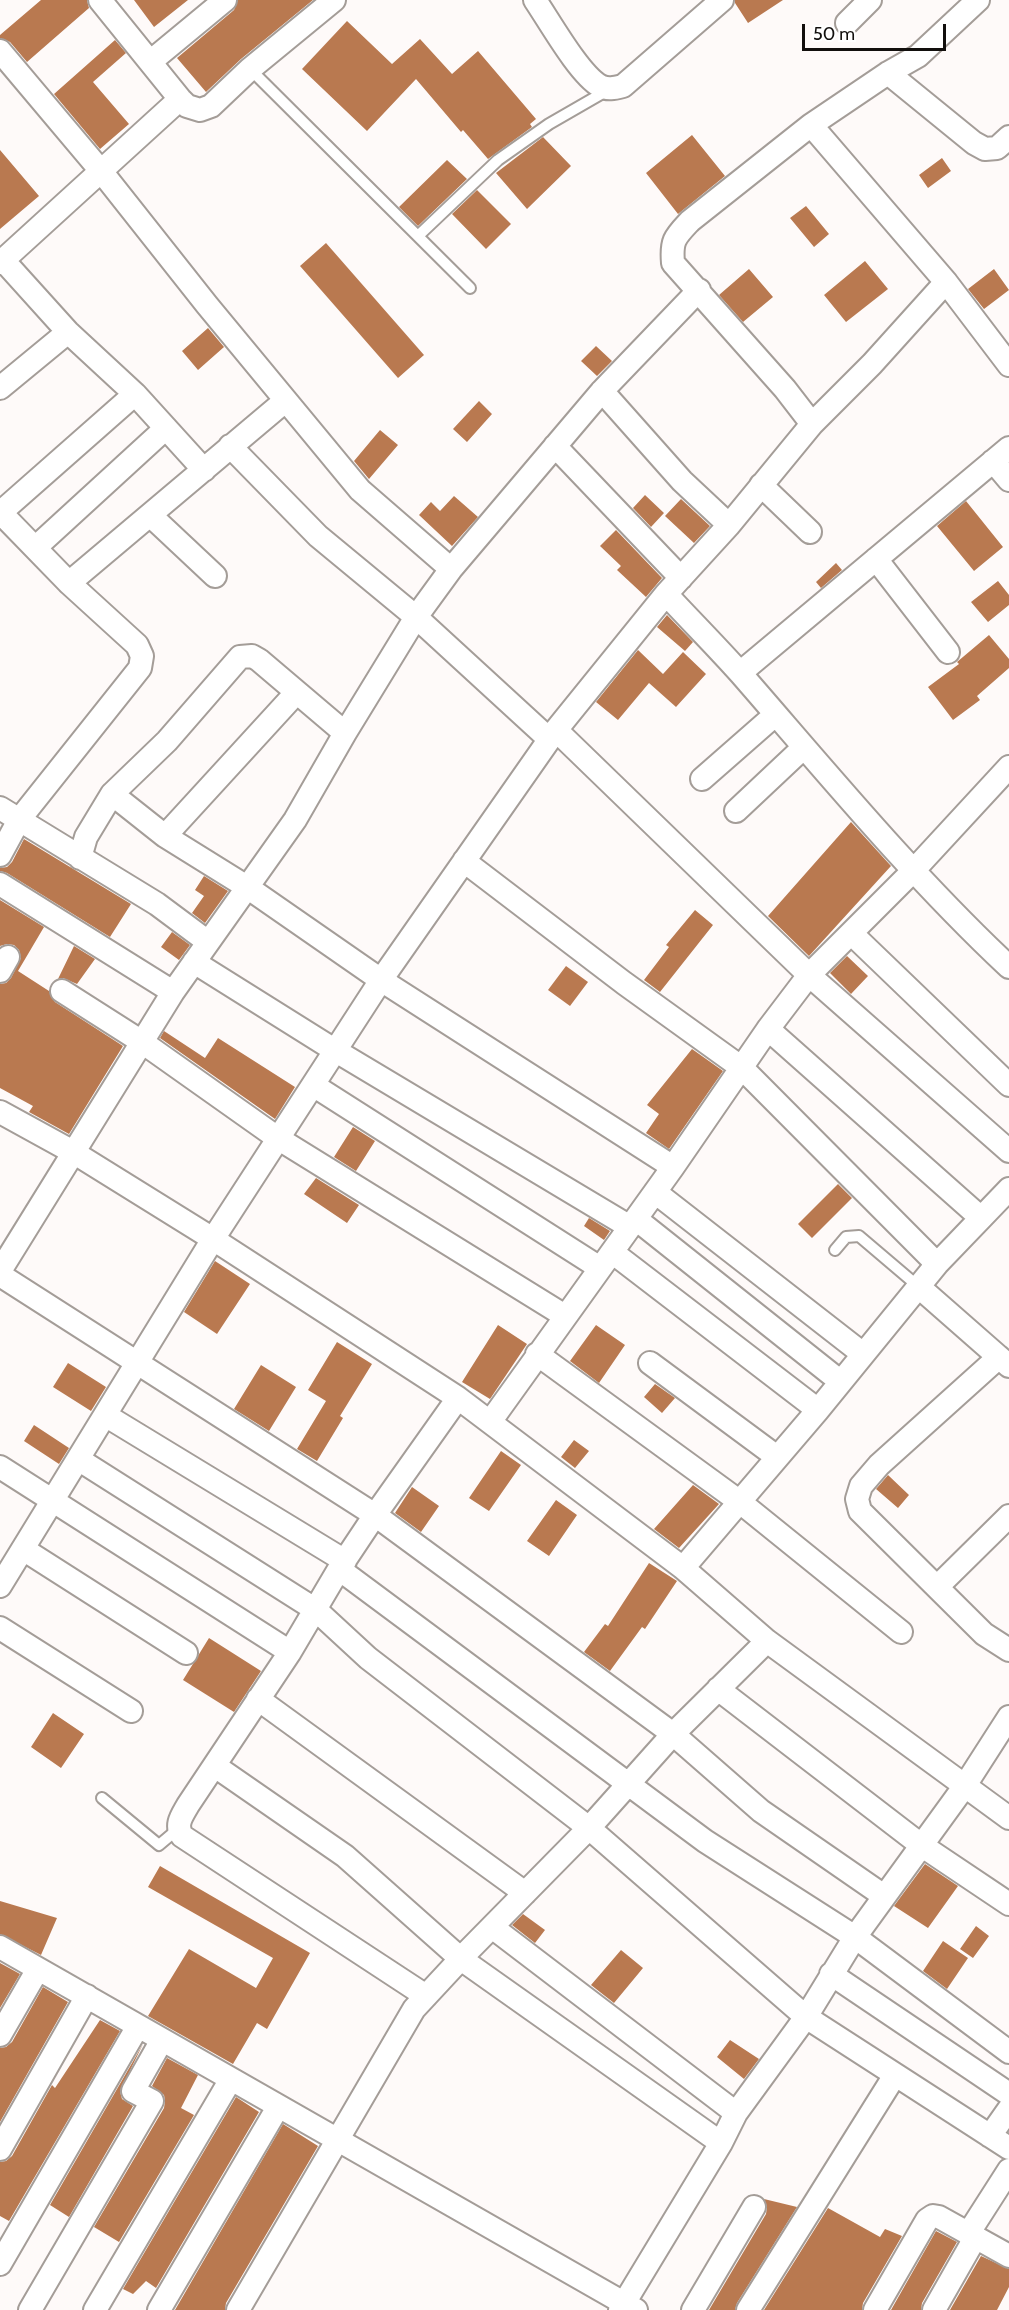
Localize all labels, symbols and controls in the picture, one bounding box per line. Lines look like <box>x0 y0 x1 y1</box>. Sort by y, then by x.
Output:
scale bar <box>805 12 949 50</box>
text: 50 m <box>813 23 855 45</box>

